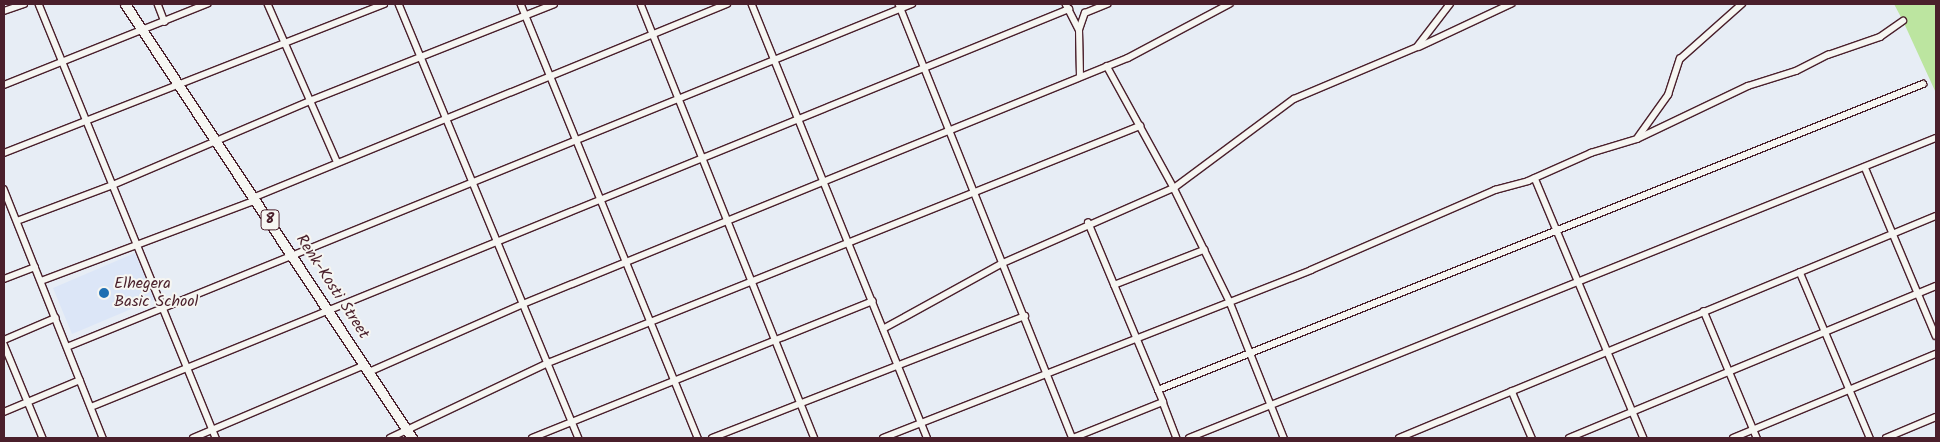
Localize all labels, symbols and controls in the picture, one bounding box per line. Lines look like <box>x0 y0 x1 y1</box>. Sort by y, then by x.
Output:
road number: 8 <box>260 208 280 232</box>
street label: Renk-Kosti Street <box>291 231 373 343</box>
place label: Elhegera Basic School <box>114 274 198 312</box>
marker: Elhegera Basic School <box>98 287 110 299</box>

